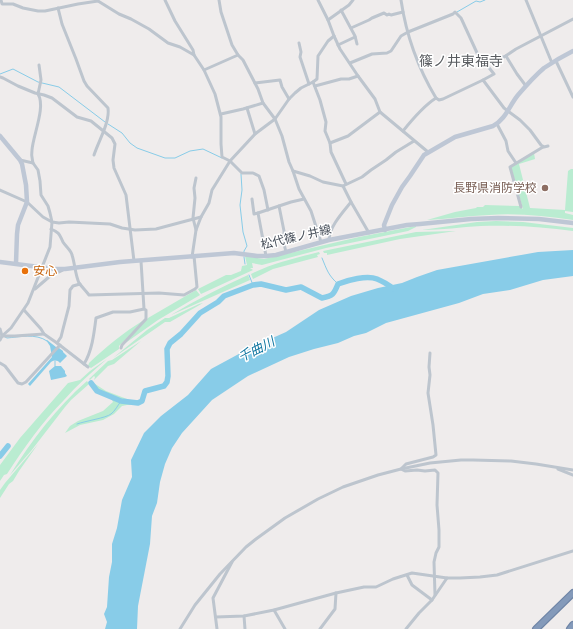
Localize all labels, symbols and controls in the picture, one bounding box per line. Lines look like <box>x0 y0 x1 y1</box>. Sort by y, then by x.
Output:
district label: 篠ノ井東福寺 <box>419 50 503 71</box>
place label: 長野県消防学校 <box>453 178 537 197</box>
marker: 長野県消防学校 <box>540 183 550 193</box>
street label: 松代篠ノ井線 <box>259 219 333 254</box>
place label: 安心 <box>33 261 57 280</box>
marker: 安心 <box>20 266 30 276</box>
water label: 千曲川 <box>234 330 280 367</box>

